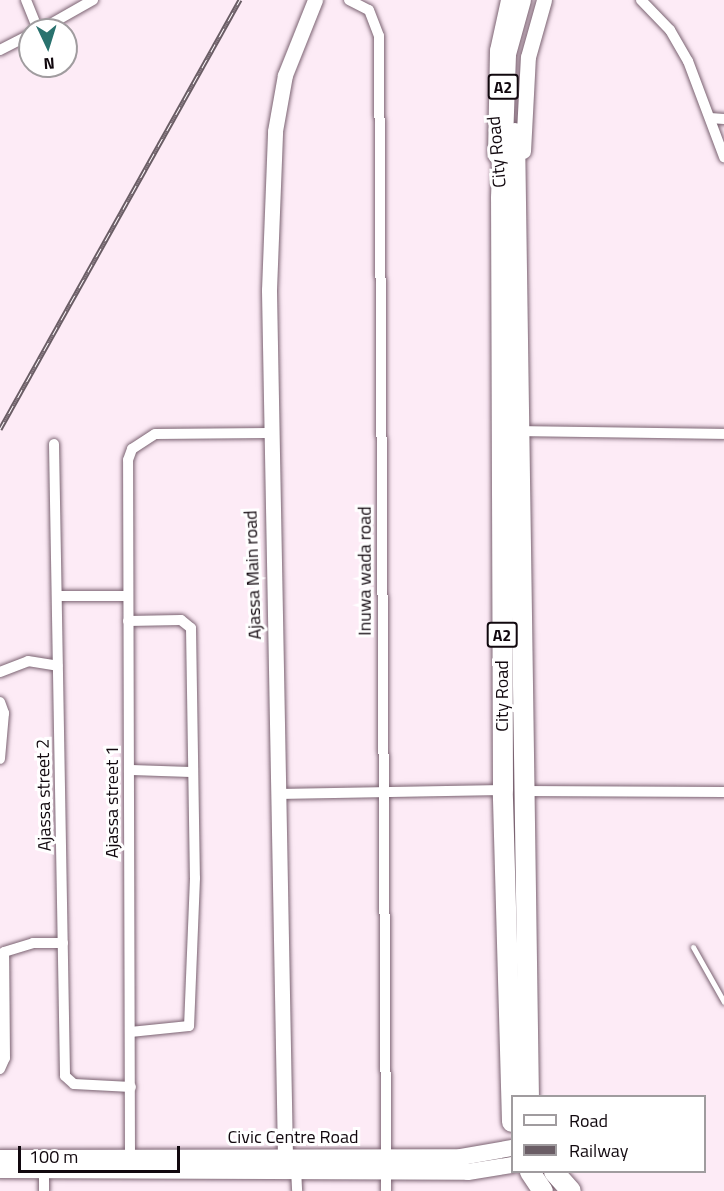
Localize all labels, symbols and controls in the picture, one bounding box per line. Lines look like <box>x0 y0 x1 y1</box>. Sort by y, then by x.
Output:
north arrow <box>18 18 78 78</box>
text: N <box>43 52 55 76</box>
road number: A2 <box>486 74 520 100</box>
street label: City Road <box>483 115 511 189</box>
street label: Inuwa wada road <box>354 506 376 636</box>
street label: Ajassa Main road <box>240 510 266 640</box>
road number: A2 <box>486 622 518 648</box>
street label: City Road <box>491 660 513 732</box>
street label: Ajassa street 2 <box>32 739 56 851</box>
street label: Ajassa street 1 <box>101 746 123 858</box>
legend <box>511 1095 706 1173</box>
text: Road <box>569 1107 608 1134</box>
street label: Civic Centre Road <box>228 1126 358 1148</box>
scale bar <box>21 1134 183 1172</box>
text: Railway <box>569 1137 628 1164</box>
text: 100 m <box>29 1143 78 1170</box>

